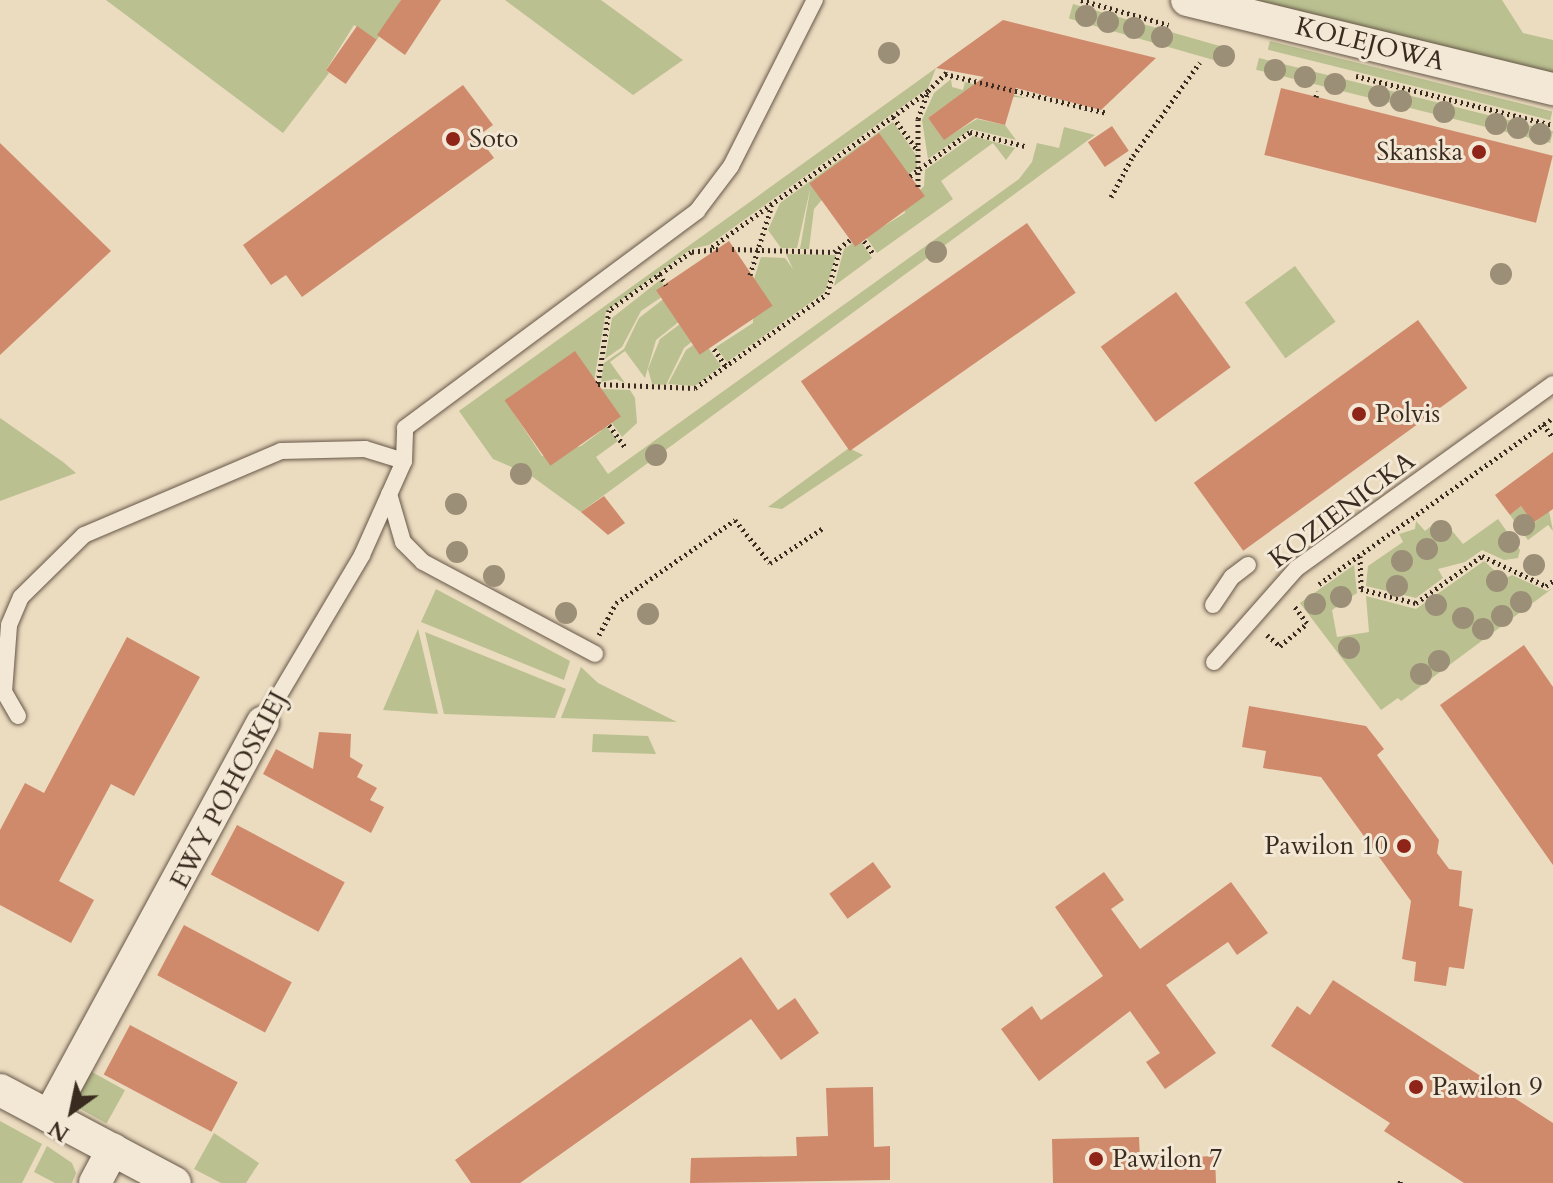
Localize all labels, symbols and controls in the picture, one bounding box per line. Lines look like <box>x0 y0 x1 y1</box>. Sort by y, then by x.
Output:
street label: KOLEJOWA <box>1292 10 1448 78</box>
place label: Soto <box>469 123 518 155</box>
marker: Soto <box>444 130 462 148</box>
place label: Skanska <box>1376 136 1463 168</box>
marker: Skanska <box>1470 143 1488 161</box>
place label: Polvis <box>1375 398 1440 430</box>
marker: Polvis <box>1350 405 1368 423</box>
street label: KOZIENICKA <box>1263 445 1421 575</box>
street label: EWY POHOSKIEJ <box>164 686 294 894</box>
place label: Pawilon 10 <box>1264 830 1388 862</box>
marker: Pawilon 10 <box>1395 837 1413 855</box>
north arrow <box>32 1071 112 1151</box>
place label: Pawilon 9 <box>1432 1071 1543 1103</box>
marker: Pawilon 9 <box>1407 1078 1425 1096</box>
text: N <box>43 1113 75 1149</box>
place label: Pawilon 7 <box>1112 1143 1223 1175</box>
marker: Pawilon 7 <box>1087 1150 1105 1168</box>

